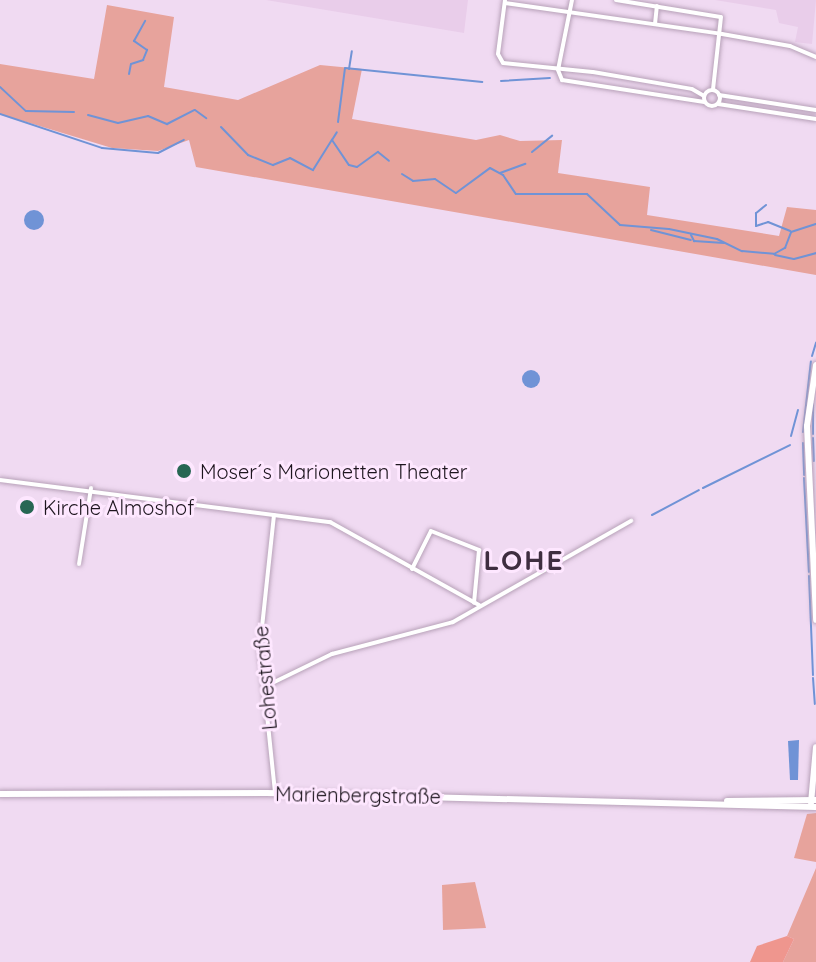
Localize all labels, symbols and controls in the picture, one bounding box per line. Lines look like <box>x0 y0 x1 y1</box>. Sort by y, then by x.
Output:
place label: Moser´s Marionetten Theater <box>200 459 467 483</box>
marker: Moser´s Marionetten Theater <box>175 462 193 480</box>
place label: Kirche Almoshof <box>43 495 194 519</box>
marker: Kirche Almoshof <box>18 498 36 516</box>
district label: LOHE <box>484 543 564 577</box>
street label: Lohestraße <box>248 625 282 731</box>
street label: Marienbergstraße <box>275 782 441 808</box>

